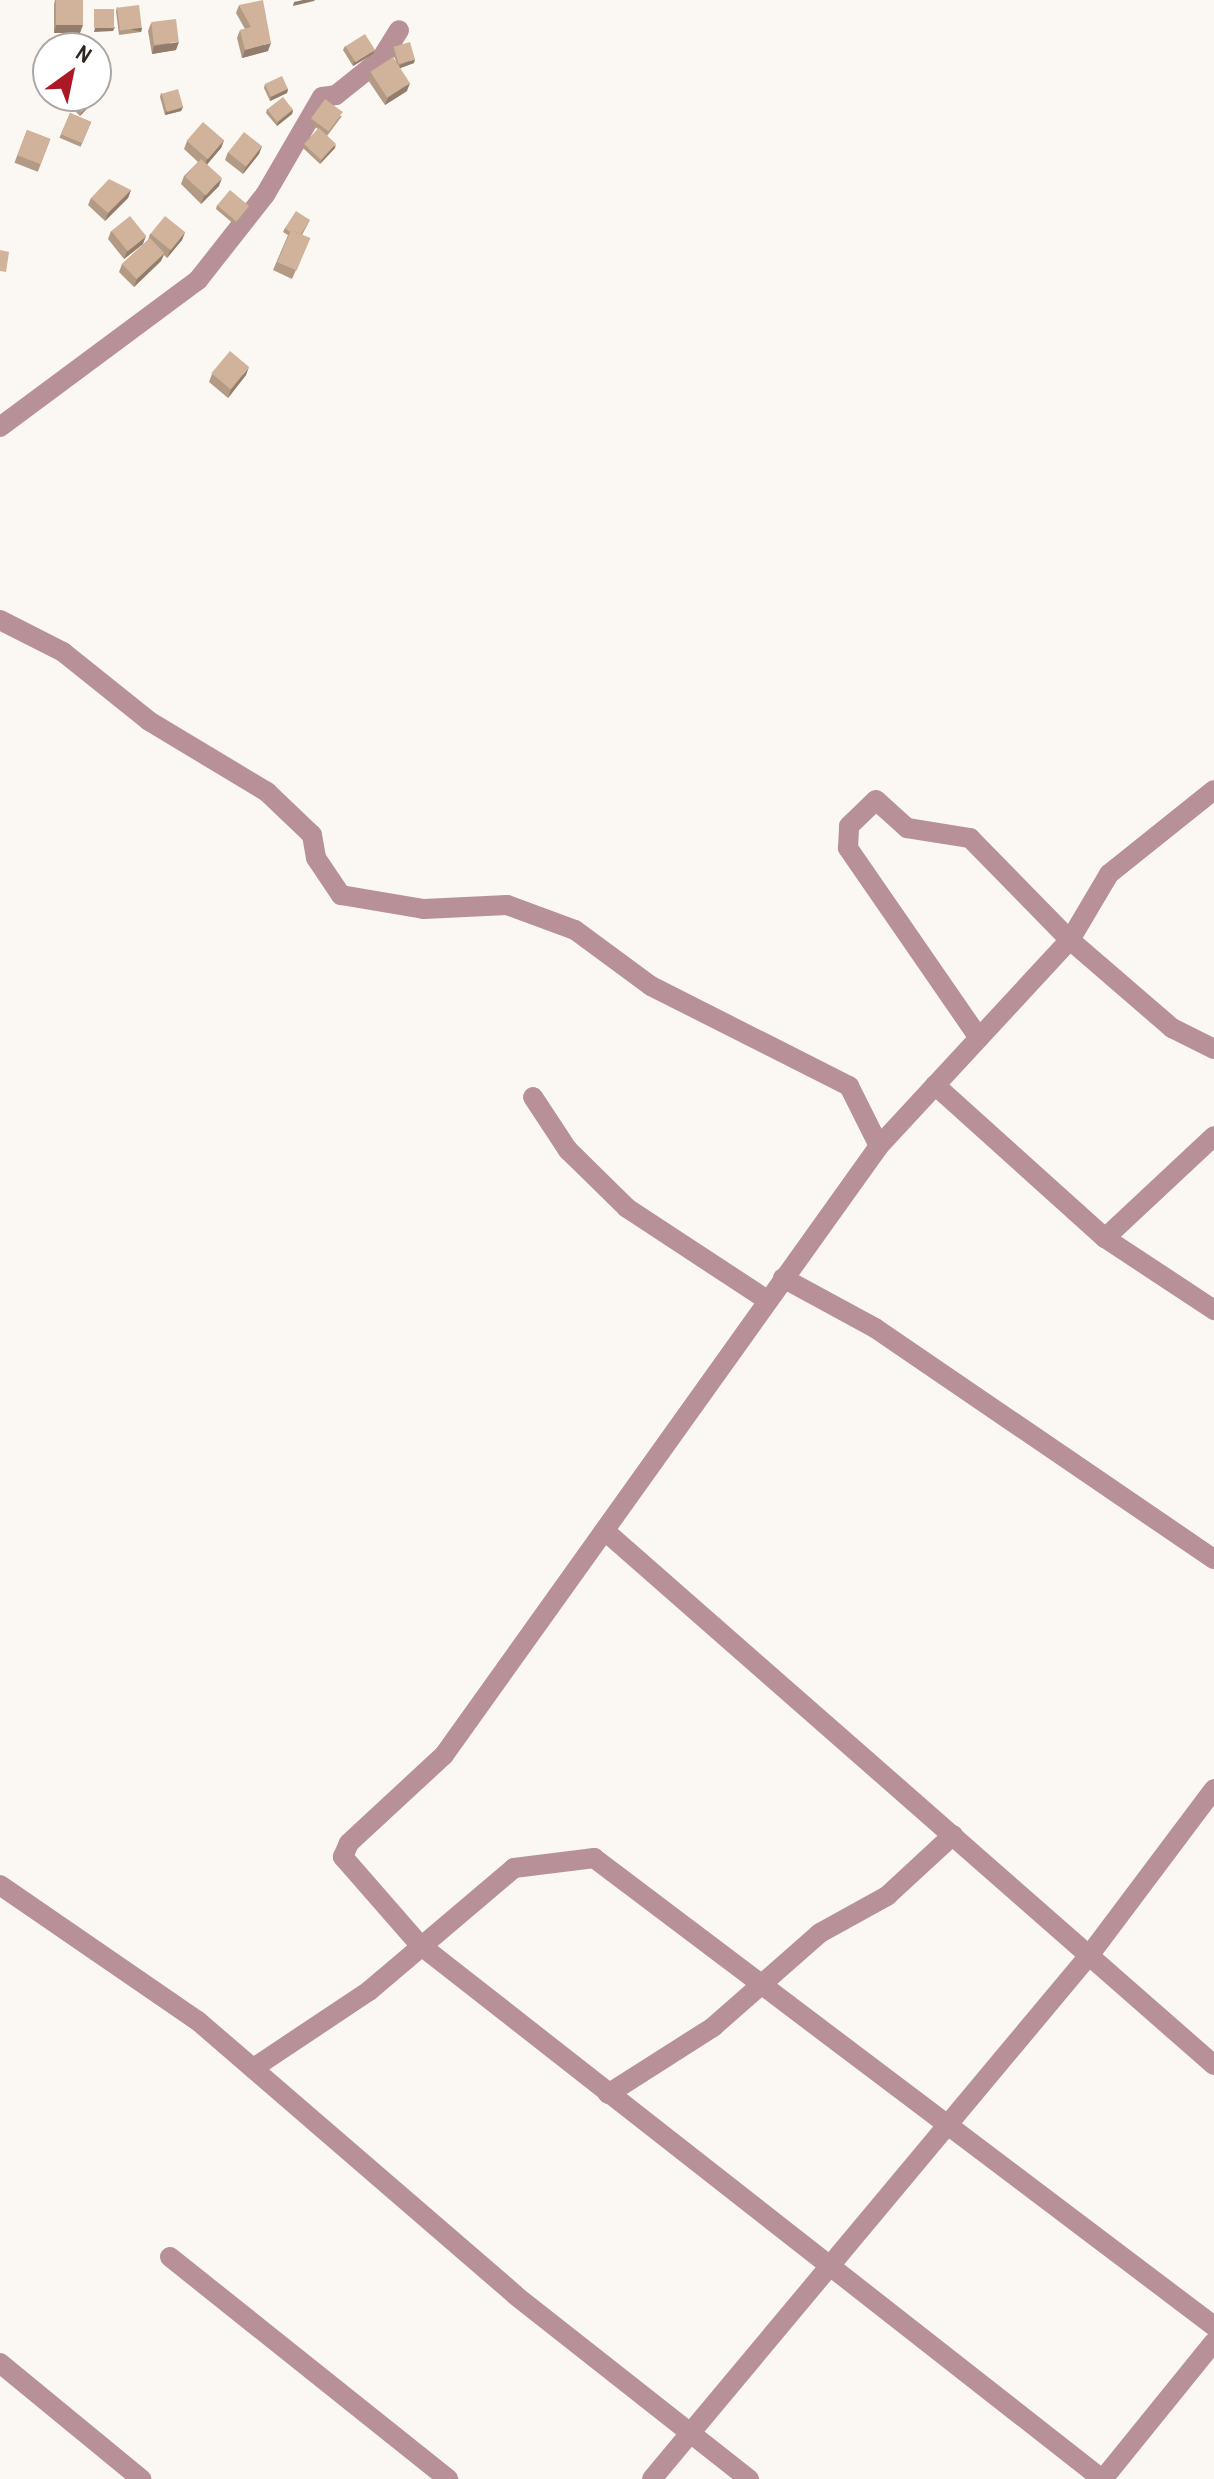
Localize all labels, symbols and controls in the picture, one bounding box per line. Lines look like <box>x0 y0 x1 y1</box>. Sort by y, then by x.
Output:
north arrow <box>32 32 112 112</box>
text: N <box>70 37 98 70</box>

